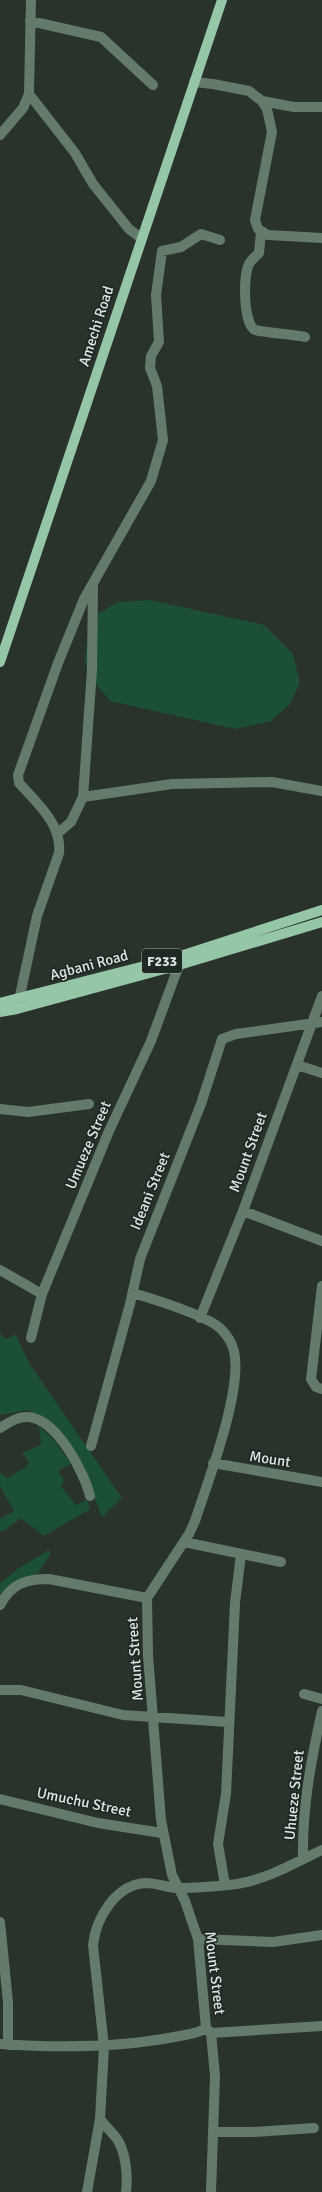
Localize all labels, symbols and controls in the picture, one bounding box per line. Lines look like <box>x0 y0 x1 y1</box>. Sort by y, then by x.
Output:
street label: Amechi Road <box>75 284 117 368</box>
street label: Agbani Road <box>48 946 130 984</box>
road number: F233 <box>142 949 182 973</box>
street label: Umueze Street <box>61 1098 115 1192</box>
street label: Mount Street <box>225 1109 271 1195</box>
street label: Ideani Street <box>126 1150 174 1232</box>
street label: Mount <box>248 1447 292 1471</box>
street label: Mount Street <box>123 1617 147 1701</box>
street label: Uhueze Street <box>280 1749 308 1841</box>
street label: Umuchu Street <box>35 1783 133 1821</box>
street label: Mount Street <box>201 1930 229 2016</box>

